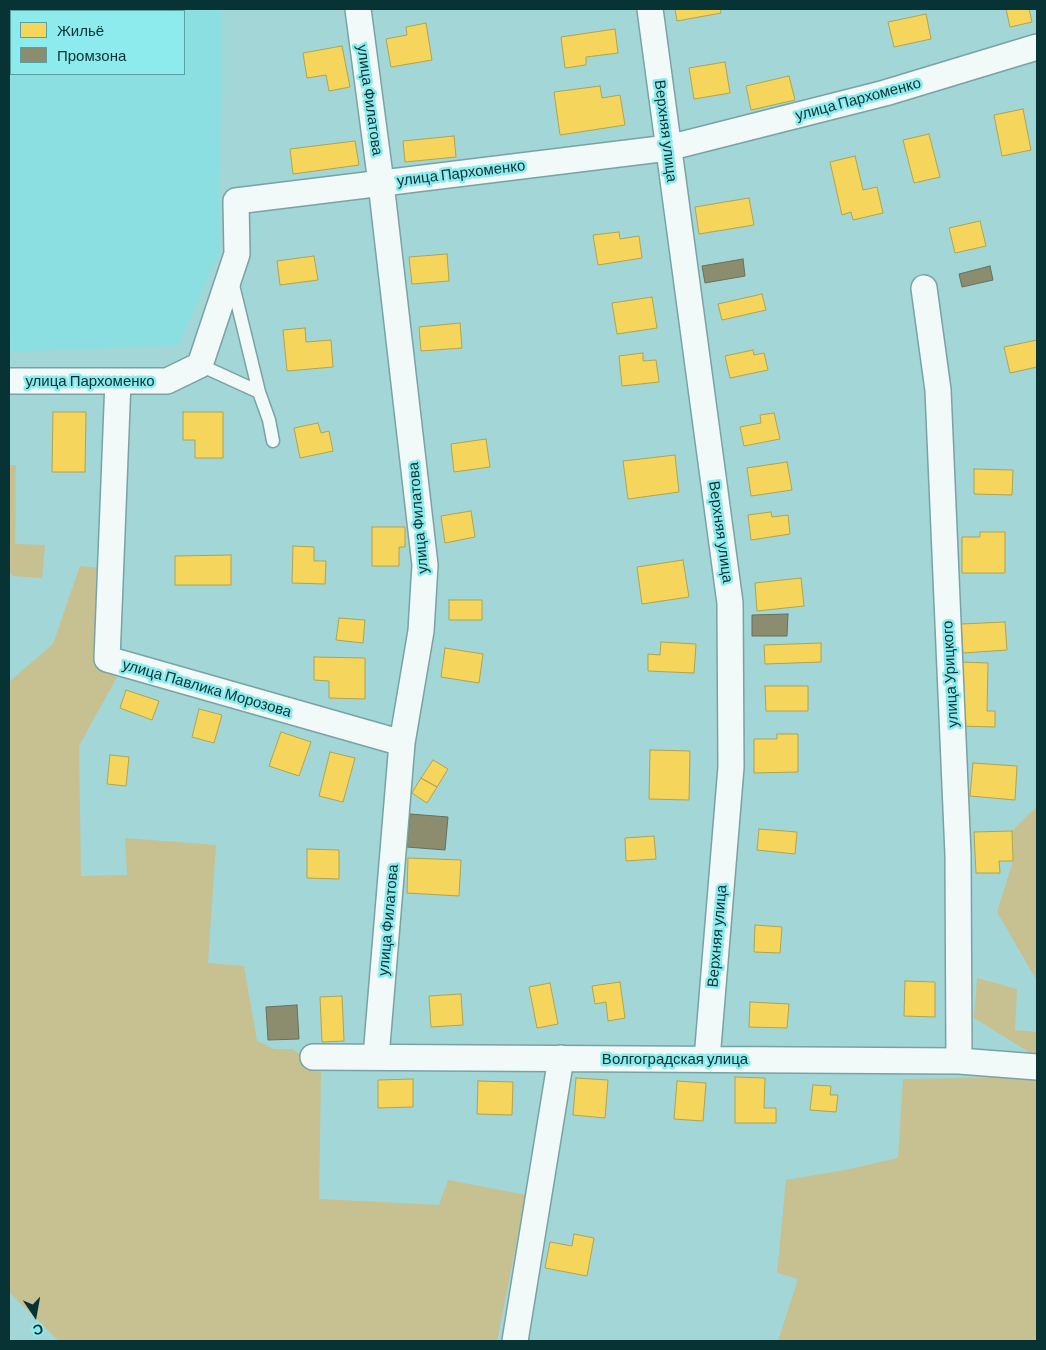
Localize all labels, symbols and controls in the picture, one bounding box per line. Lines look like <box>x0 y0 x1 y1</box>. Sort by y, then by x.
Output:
legend <box>10 10 185 75</box>
text: Жильё <box>57 21 104 39</box>
street label: улица Филатова <box>353 43 387 157</box>
text: Промзона <box>57 46 126 64</box>
street label: улица Пархоменко <box>793 74 923 124</box>
street label: Верхняя улица <box>651 79 681 183</box>
street label: улица Пархоменко <box>396 156 526 190</box>
street label: улица Пархоменко <box>25 372 155 390</box>
street label: улица Филатова <box>404 461 432 575</box>
street label: Верхняя улица <box>705 480 737 584</box>
street label: улица Урицкого <box>938 620 962 728</box>
street label: улица Павлика Морозова <box>120 655 294 721</box>
street label: улица Филатова <box>374 863 402 977</box>
street label: Верхняя улица <box>704 884 730 988</box>
street label: Волгоградская улица <box>602 1050 748 1068</box>
north arrow <box>10 1290 60 1340</box>
text: С <box>32 1321 45 1340</box>

